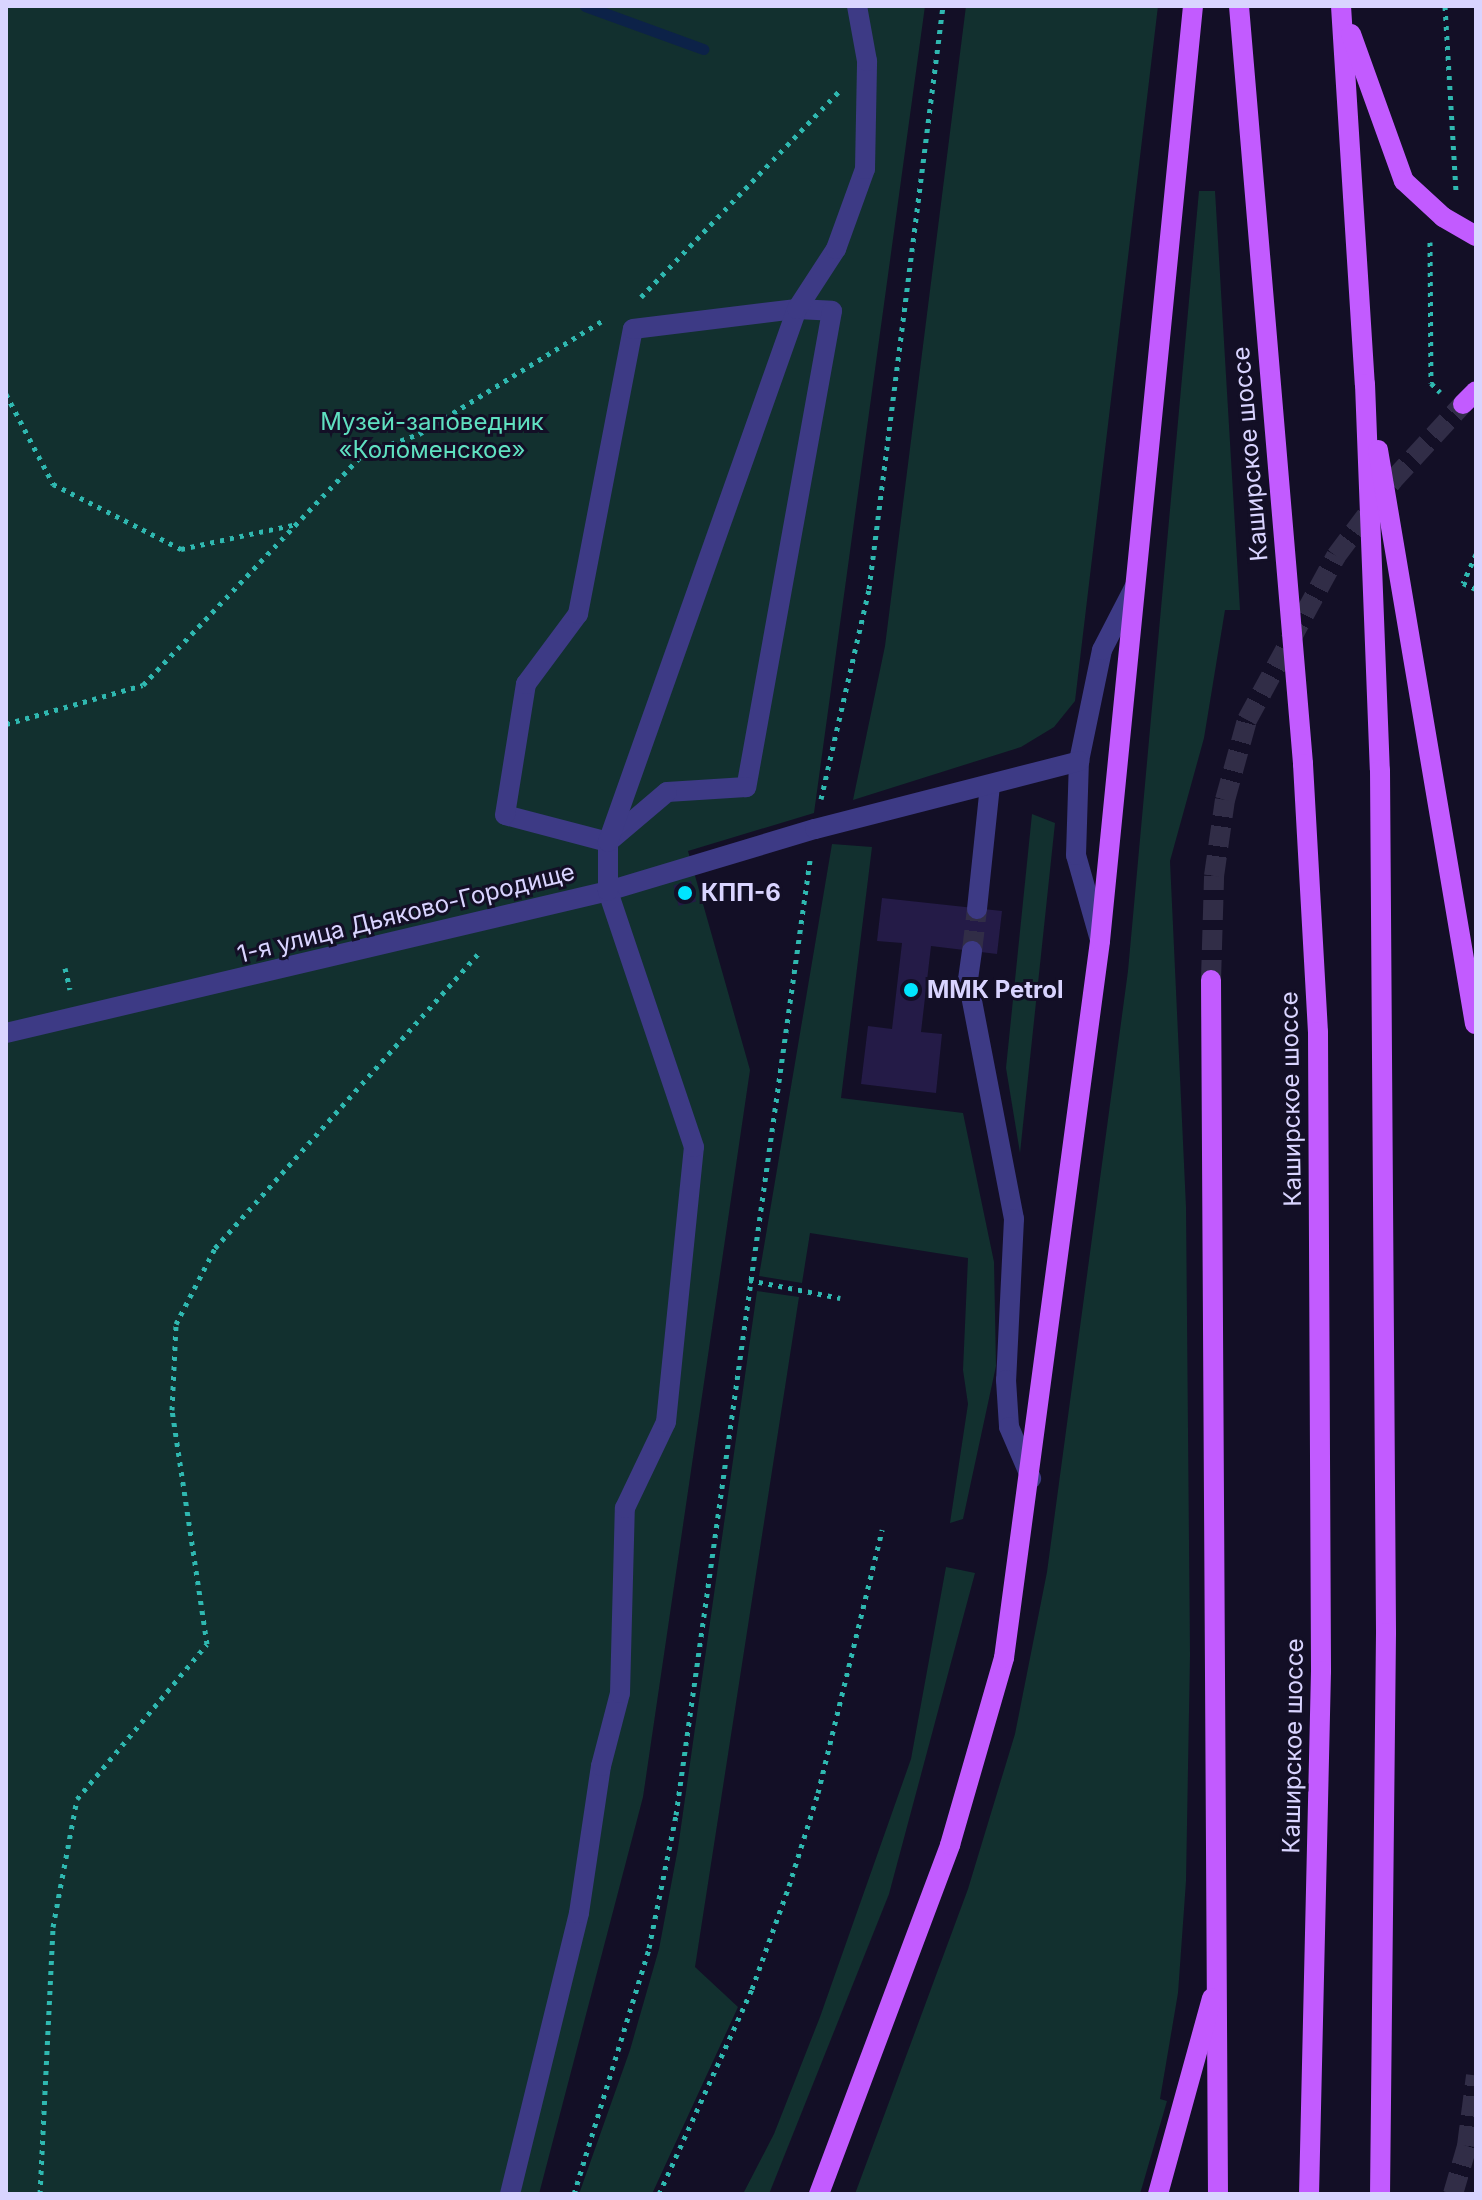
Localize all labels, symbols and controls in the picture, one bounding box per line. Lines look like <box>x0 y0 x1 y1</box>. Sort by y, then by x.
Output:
street label: Каширское шоссе <box>1226 346 1274 562</box>
park label: Музей-заповедник «Коломенское» <box>320 408 544 464</box>
street label: 1-я улица Дьяково-Городище <box>234 857 578 969</box>
place label: КПП-6 <box>701 879 781 907</box>
marker: КПП-6 <box>676 884 694 902</box>
place label: ММК Petrol <box>927 976 1064 1004</box>
marker: ММК Petrol <box>902 981 920 999</box>
street label: Каширское шоссе <box>1275 991 1307 1207</box>
street label: Каширское шоссе <box>1277 1638 1309 1854</box>

